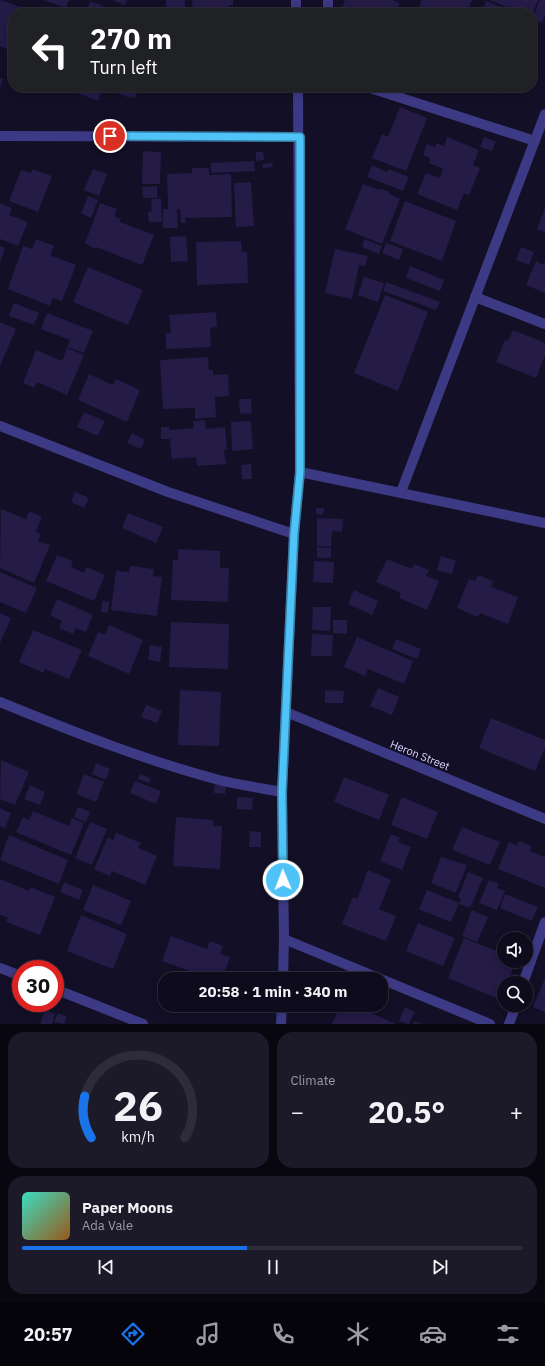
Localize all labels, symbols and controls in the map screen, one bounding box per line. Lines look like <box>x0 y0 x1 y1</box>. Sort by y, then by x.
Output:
text: 270 m <box>90 20 172 57</box>
icon: left <box>24 24 76 76</box>
text: Turn left <box>90 56 158 79</box>
pin <box>93 119 127 153</box>
icon: arrive <box>99 125 121 147</box>
street label: Heron Street <box>388 737 452 773</box>
position arrow <box>262 859 304 901</box>
map controls <box>497 932 533 1012</box>
button: sound <box>497 932 533 968</box>
speed limit sign: 30 <box>12 960 64 1012</box>
button: search <box>497 976 533 1012</box>
text: 20:58 · 1 min · 340 m <box>199 982 347 1001</box>
text: Climate <box>291 1072 335 1089</box>
text: 26 <box>113 1078 163 1132</box>
text: 20.5° <box>368 1092 445 1131</box>
text: − <box>291 1097 304 1126</box>
text: + <box>510 1097 523 1126</box>
text: km/h <box>121 1127 155 1146</box>
text: Paper Moons <box>82 1198 173 1217</box>
text: Ada Vale <box>82 1217 133 1234</box>
icon: previous <box>95 1256 117 1278</box>
icon: pause <box>262 1256 284 1278</box>
icon: next <box>429 1256 451 1278</box>
icon: directions <box>119 1320 147 1348</box>
icon: music <box>194 1320 222 1348</box>
icon: phone <box>269 1320 297 1348</box>
icon: climate <box>344 1320 372 1348</box>
icon: car <box>419 1320 447 1348</box>
icon: filters <box>494 1320 522 1348</box>
text: 20:57 <box>23 1323 73 1346</box>

